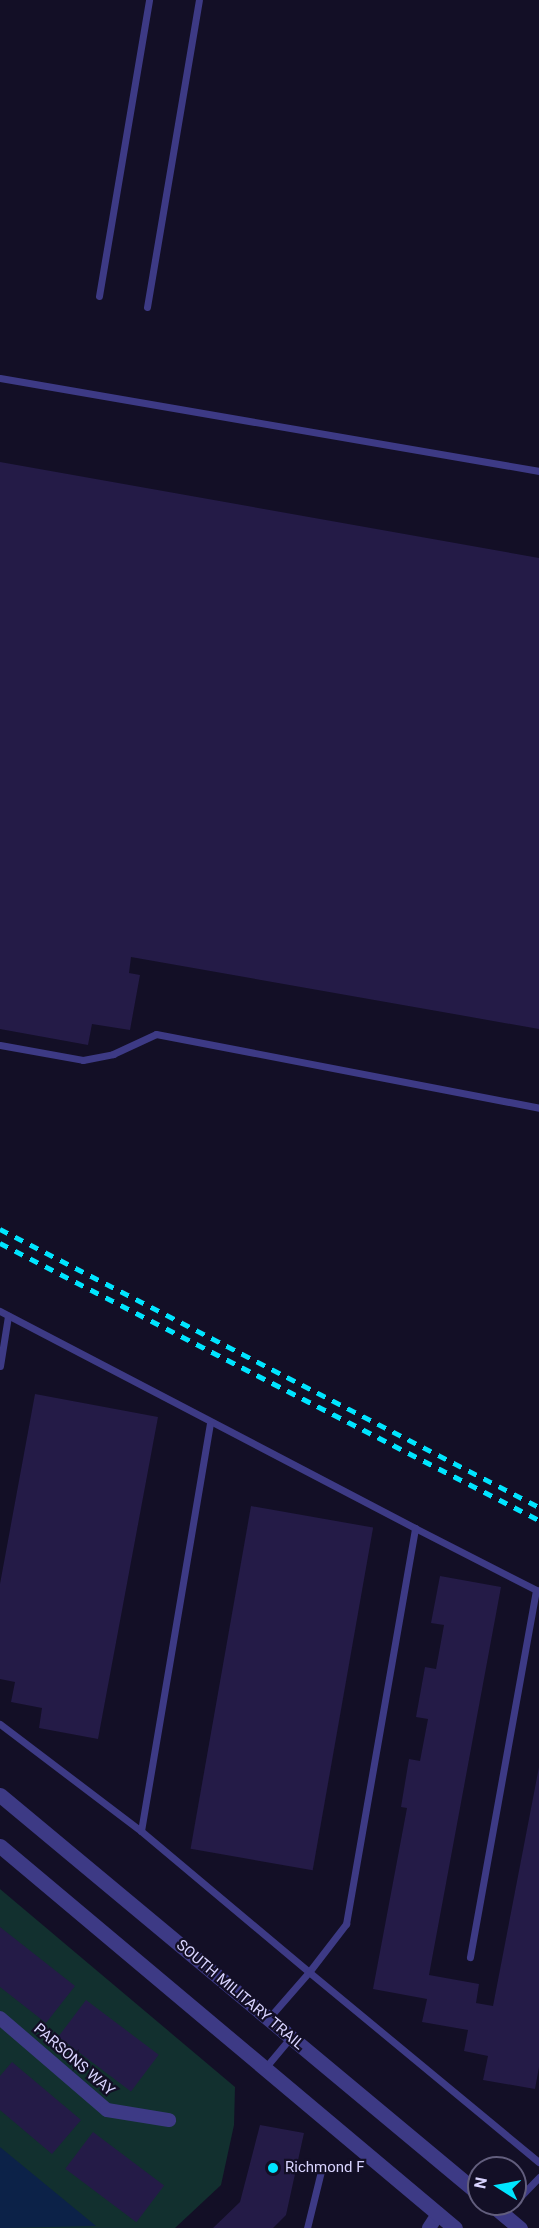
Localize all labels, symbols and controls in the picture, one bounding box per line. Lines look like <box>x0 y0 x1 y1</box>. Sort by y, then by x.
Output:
street label: SOUTH MILITARY TRAIL <box>172 1936 308 2054</box>
street label: PARSONS WAY <box>30 2020 118 2100</box>
north arrow <box>467 2156 527 2216</box>
place label: Richmond F <box>285 2159 364 2177</box>
marker: Richmond F <box>266 2161 280 2175</box>
text: N <box>470 2176 491 2190</box>

